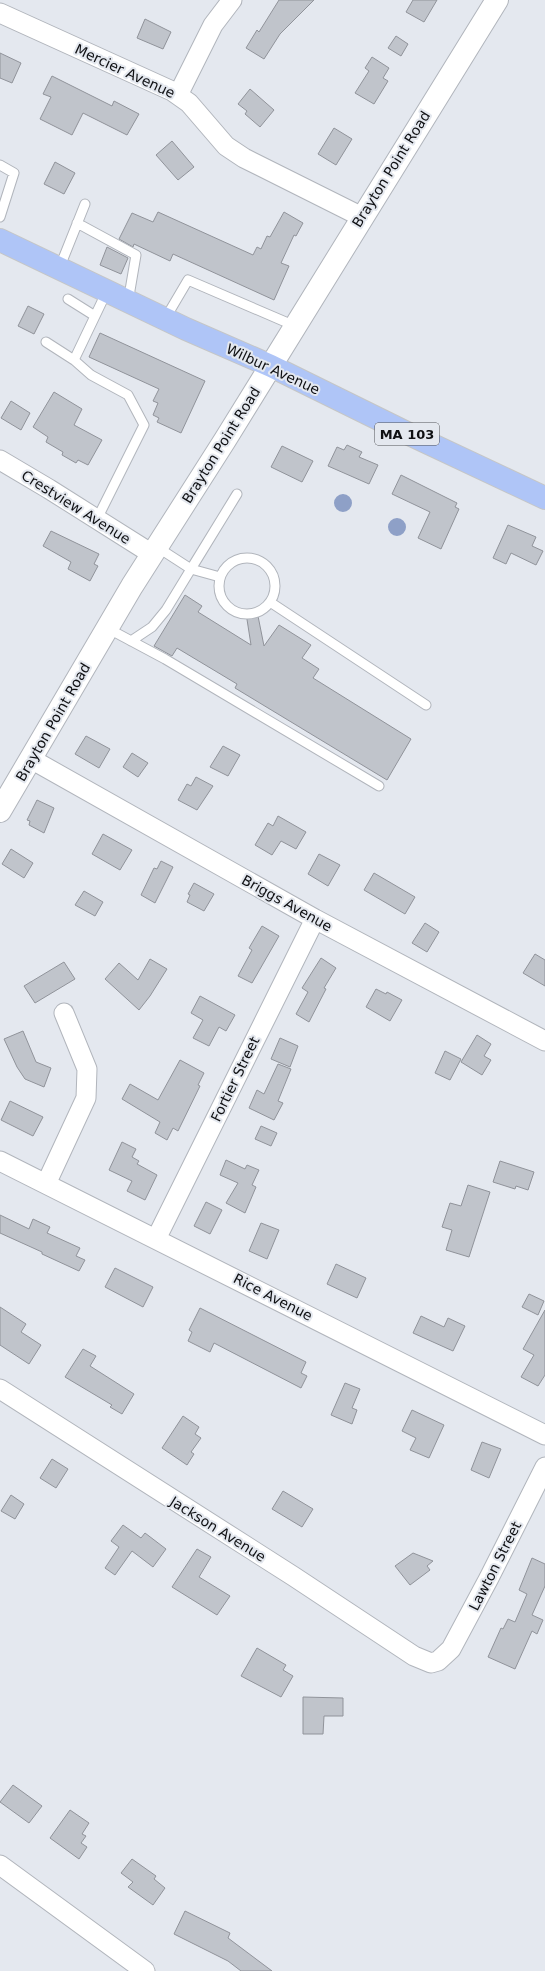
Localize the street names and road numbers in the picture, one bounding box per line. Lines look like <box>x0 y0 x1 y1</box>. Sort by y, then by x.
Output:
street label: Mercier Avenue <box>72 41 178 101</box>
street label: Brayton Point Road <box>349 108 433 230</box>
street label: Wilbur Avenue <box>224 340 322 398</box>
street label: Brayton Point Road <box>179 384 263 506</box>
road number: MA 103 <box>375 423 439 445</box>
street label: Crestview Avenue <box>19 467 133 547</box>
street label: Brayton Point Road <box>13 660 93 784</box>
street label: Briggs Avenue <box>239 872 335 934</box>
street label: Fortier Street <box>208 1033 263 1124</box>
street label: Rice Avenue <box>231 1270 315 1324</box>
street label: Jackson Avenue <box>166 1493 269 1565</box>
street label: Lawton Street <box>466 1518 525 1613</box>

